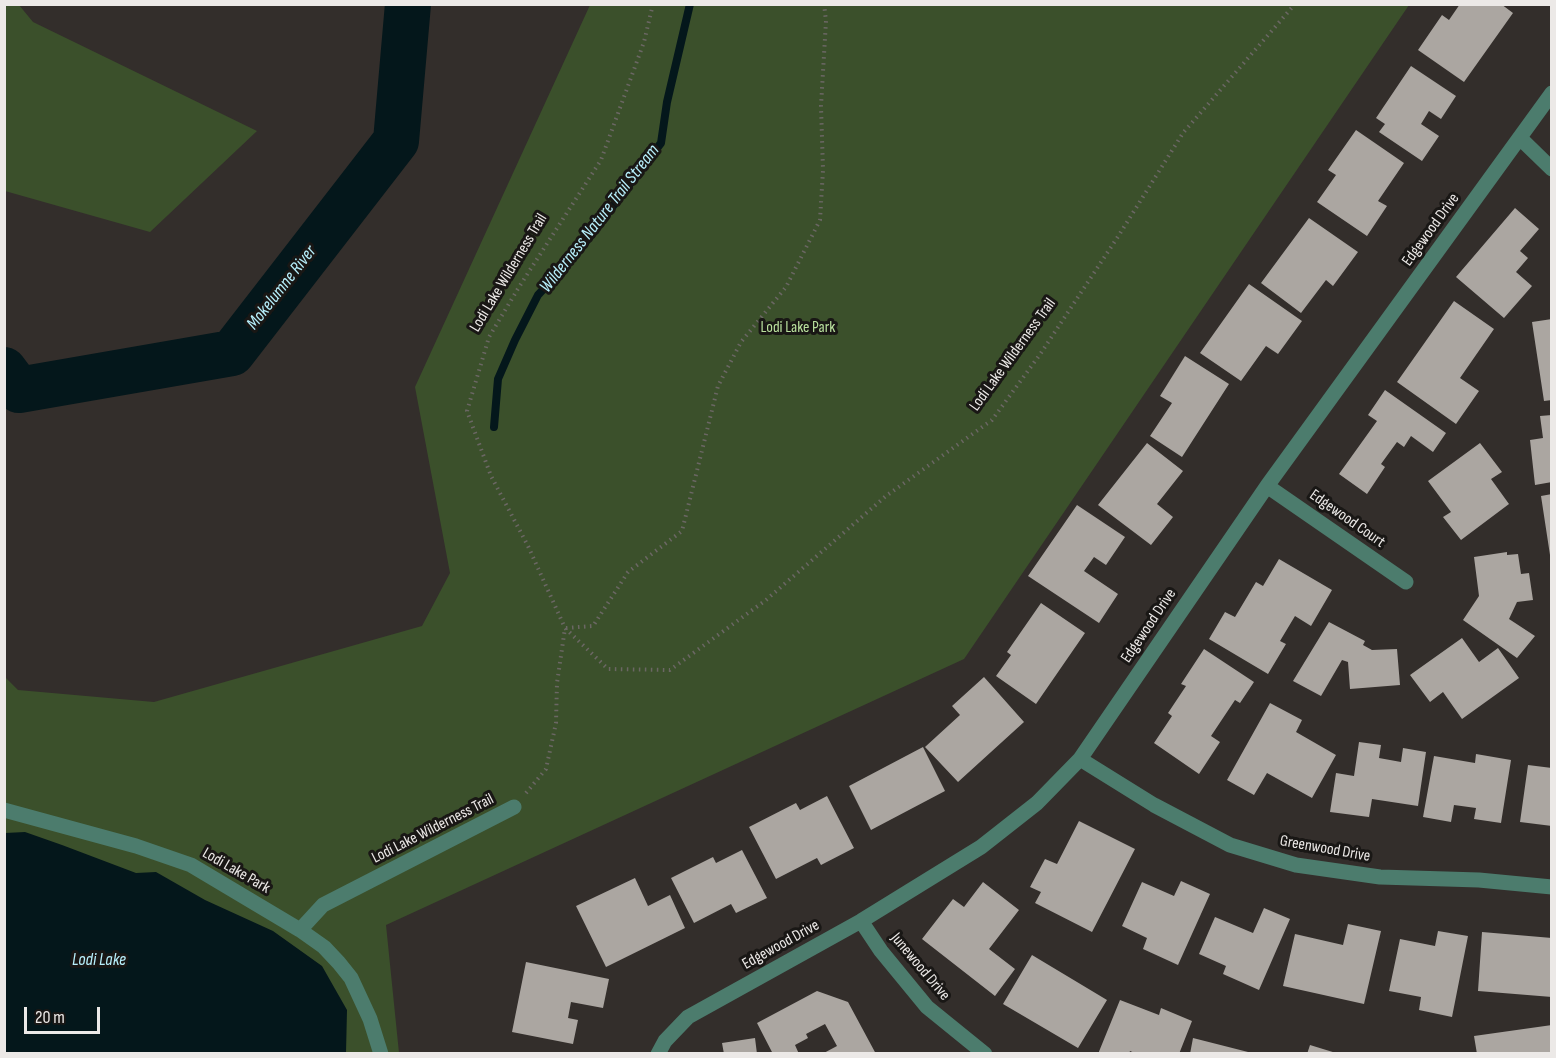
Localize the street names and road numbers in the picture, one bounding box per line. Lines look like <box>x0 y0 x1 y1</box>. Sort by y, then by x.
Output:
street label: Edgewood Drive <box>1398 190 1464 270</box>
street label: Lodi Lake Wilderness Trail <box>466 210 552 336</box>
street label: Lodi Lake Wilderness Trail <box>966 295 1060 415</box>
street label: Edgewood Court <box>1305 486 1389 552</box>
street label: Edgewood Drive <box>1117 585 1181 667</box>
street label: Lodi Lake Wilderness Trail <box>369 790 497 868</box>
street label: Greenwood Drive <box>1278 832 1372 866</box>
street label: Lodi Lake Park <box>199 844 273 898</box>
street label: Edgewood Drive <box>739 916 823 974</box>
street label: Junewood Drive <box>886 929 954 1005</box>

